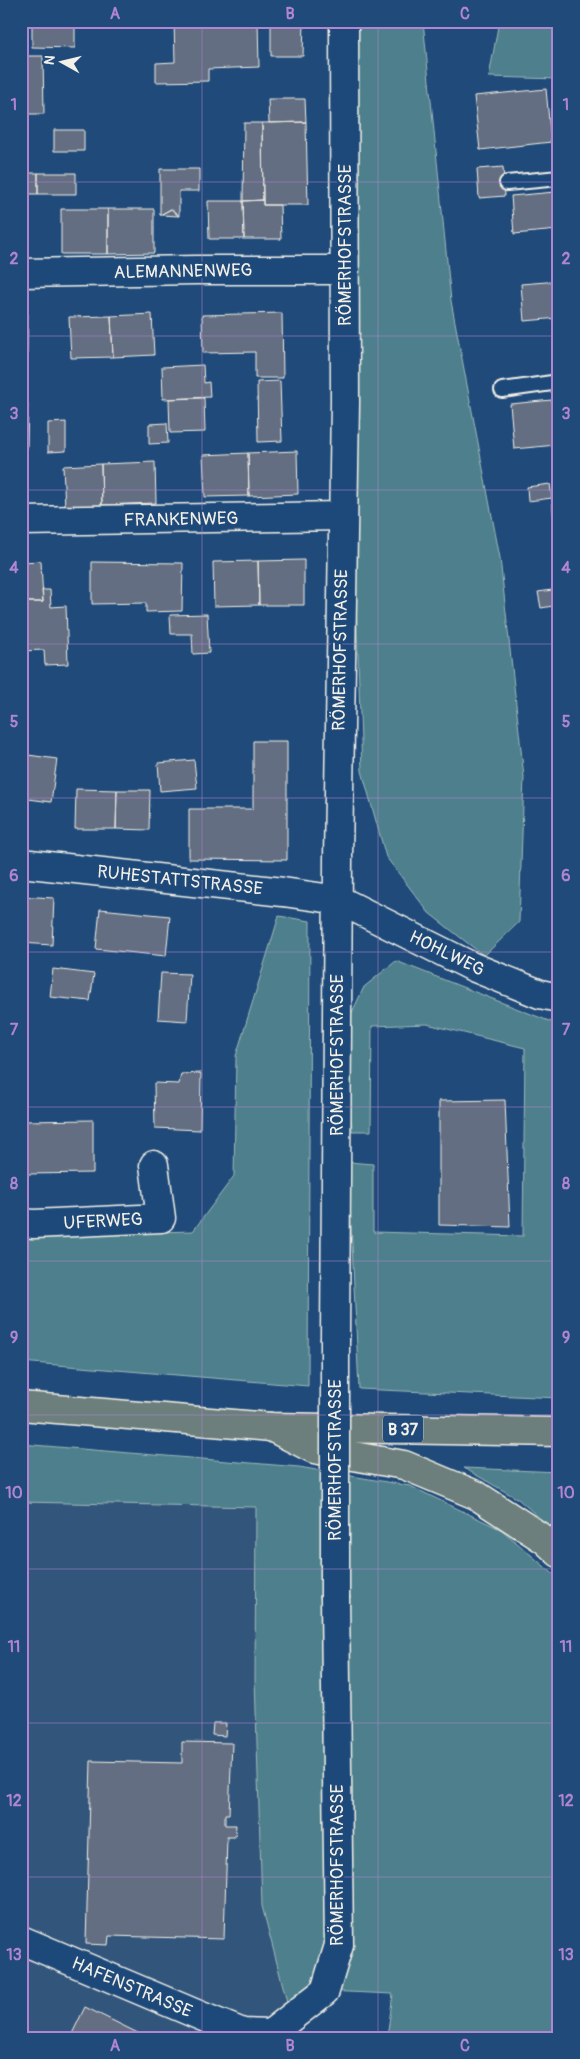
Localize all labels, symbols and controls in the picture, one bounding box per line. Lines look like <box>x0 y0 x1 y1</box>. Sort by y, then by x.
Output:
text: A <box>110 4 121 24</box>
text: B <box>285 4 295 24</box>
text: C <box>460 4 470 24</box>
north arrow <box>38 38 88 88</box>
text: N <box>41 54 59 66</box>
text: 1 <box>11 95 17 115</box>
text: 1 <box>563 95 569 115</box>
street label: RÖMERHOFSTRASSE <box>334 164 357 326</box>
text: 2 <box>10 249 19 269</box>
text: 2 <box>562 249 571 269</box>
street label: ALEMANNENWEG <box>113 259 253 284</box>
text: 3 <box>10 404 19 424</box>
text: 3 <box>562 404 571 424</box>
street label: FRANKENWEG <box>124 507 239 532</box>
text: 4 <box>9 558 19 578</box>
text: 4 <box>561 558 571 578</box>
street label: RÖMERHOFSTRASSE <box>328 569 353 731</box>
text: 5 <box>10 712 19 732</box>
text: 5 <box>562 712 571 732</box>
street label: RUHESTATTSTRASSE <box>96 860 264 901</box>
text: 6 <box>9 866 19 886</box>
text: 6 <box>561 866 571 886</box>
street label: HOHLWEG <box>405 925 488 982</box>
street label: RÖMERHOFSTRASSE <box>326 974 349 1136</box>
text: 7 <box>10 1020 19 1040</box>
text: 7 <box>562 1020 571 1040</box>
text: 8 <box>10 1174 18 1194</box>
text: 8 <box>562 1174 570 1194</box>
street label: UFERWEG <box>63 1208 143 1235</box>
text: 9 <box>10 1328 18 1348</box>
text: 9 <box>562 1328 570 1348</box>
street label: RÖMERHOFSTRASSE <box>324 1379 347 1541</box>
road number: B 37 <box>383 1416 423 1442</box>
text: 10 <box>5 1483 23 1503</box>
text: 10 <box>557 1483 575 1503</box>
text: 11 <box>8 1637 20 1657</box>
text: 11 <box>560 1637 572 1657</box>
street label: RÖMERHOFSTRASSE <box>326 1784 349 1946</box>
text: 12 <box>6 1791 22 1811</box>
text: 12 <box>558 1791 574 1811</box>
text: 13 <box>6 1945 22 1965</box>
text: 13 <box>558 1945 574 1965</box>
street label: HAFENSTRASSE <box>68 1952 196 2023</box>
text: A <box>110 2036 121 2056</box>
text: B <box>285 2036 295 2056</box>
text: C <box>460 2036 470 2056</box>

